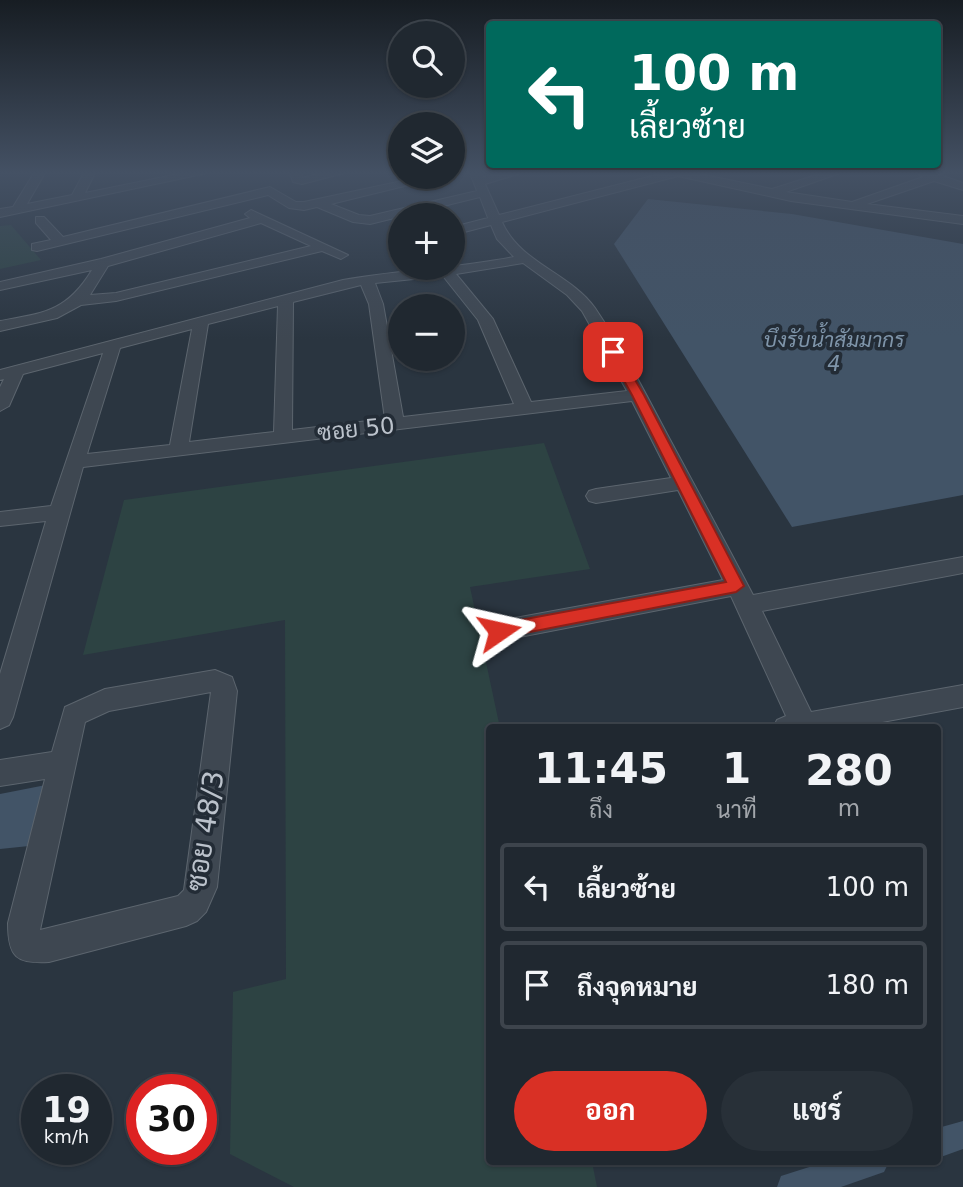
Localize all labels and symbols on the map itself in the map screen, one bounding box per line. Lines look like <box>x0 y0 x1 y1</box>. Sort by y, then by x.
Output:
pin <box>583 322 643 382</box>
water label: บึงรับน้ำสัมมากร 4 <box>764 322 905 376</box>
street label: ซอย 50 <box>316 412 396 446</box>
position arrow <box>462 594 536 668</box>
street label: ซอย 48/3 <box>179 768 231 894</box>
speed limit sign: 30 <box>126 1074 217 1165</box>

